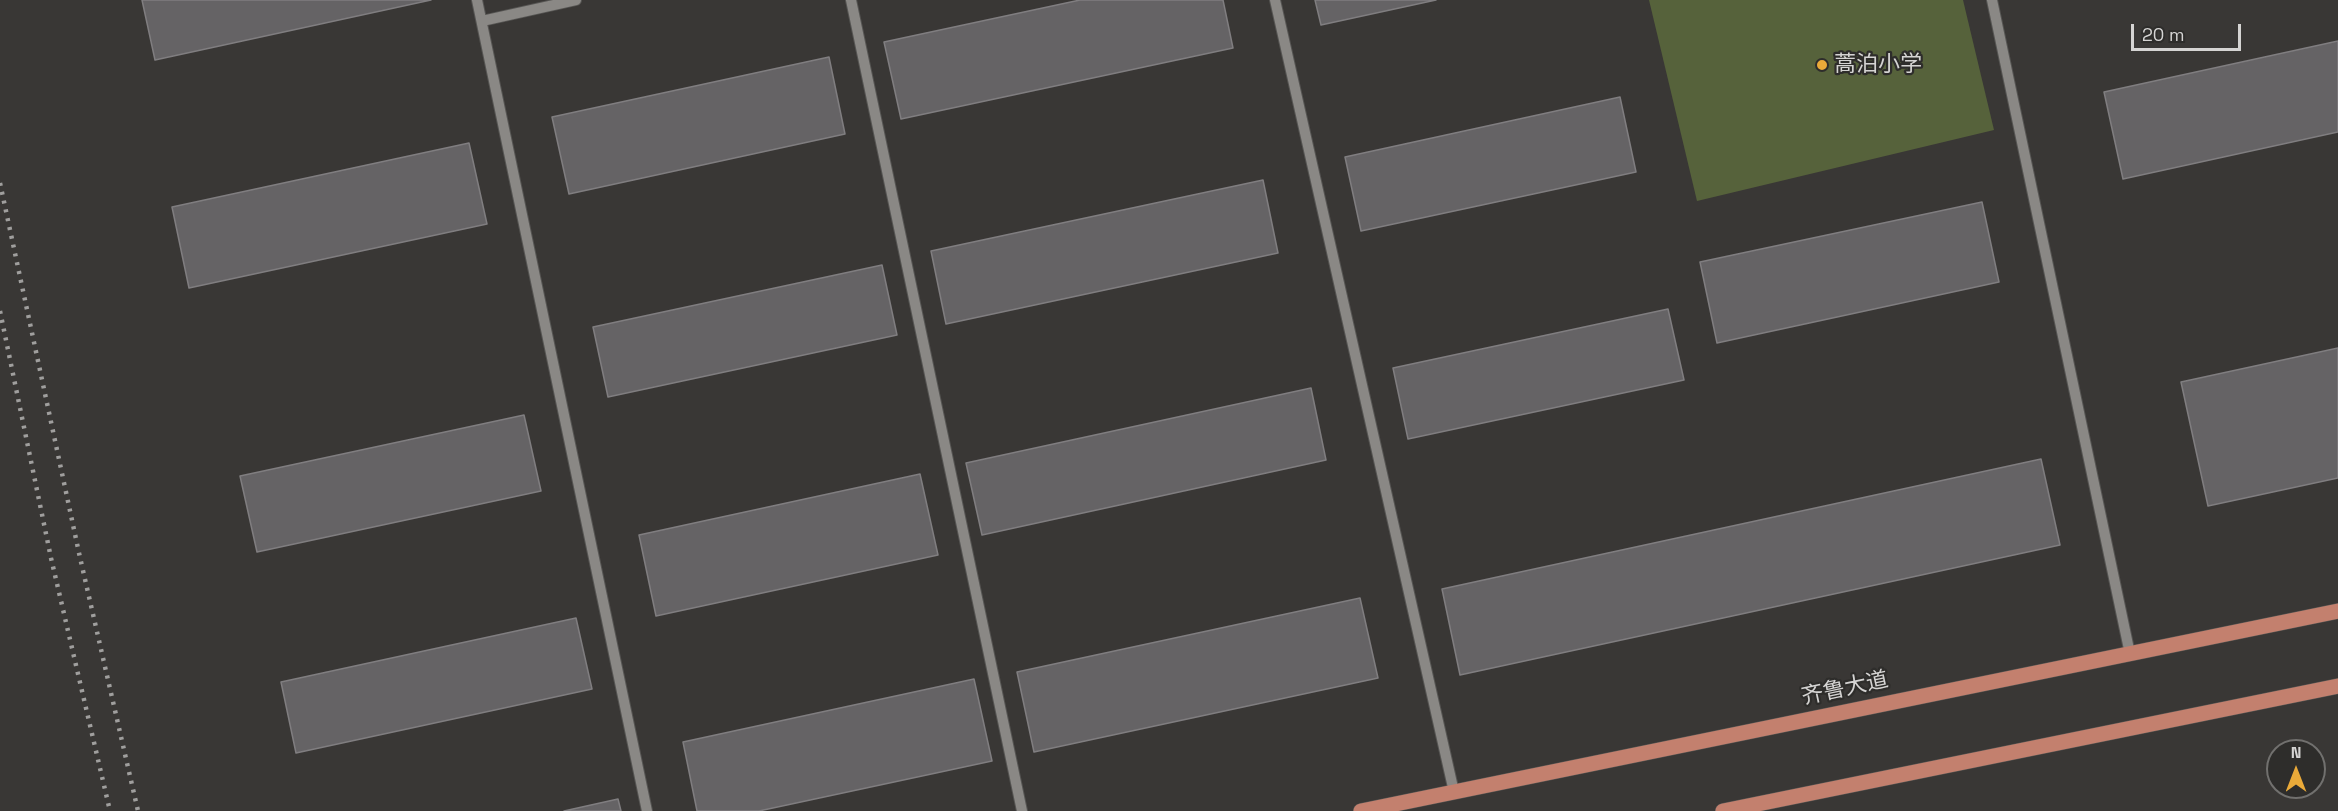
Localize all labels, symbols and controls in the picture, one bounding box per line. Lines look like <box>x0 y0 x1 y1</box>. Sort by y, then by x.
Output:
scale bar <box>2134 12 2244 50</box>
text: 20 m <box>2142 23 2185 46</box>
place label: 蒿泊小学 <box>1834 52 1922 78</box>
marker: 蒿泊小学 <box>1815 58 1829 72</box>
street label: 齐鲁大道 <box>1799 667 1891 711</box>
north arrow <box>2266 739 2326 799</box>
text: N <box>2291 742 2301 763</box>

